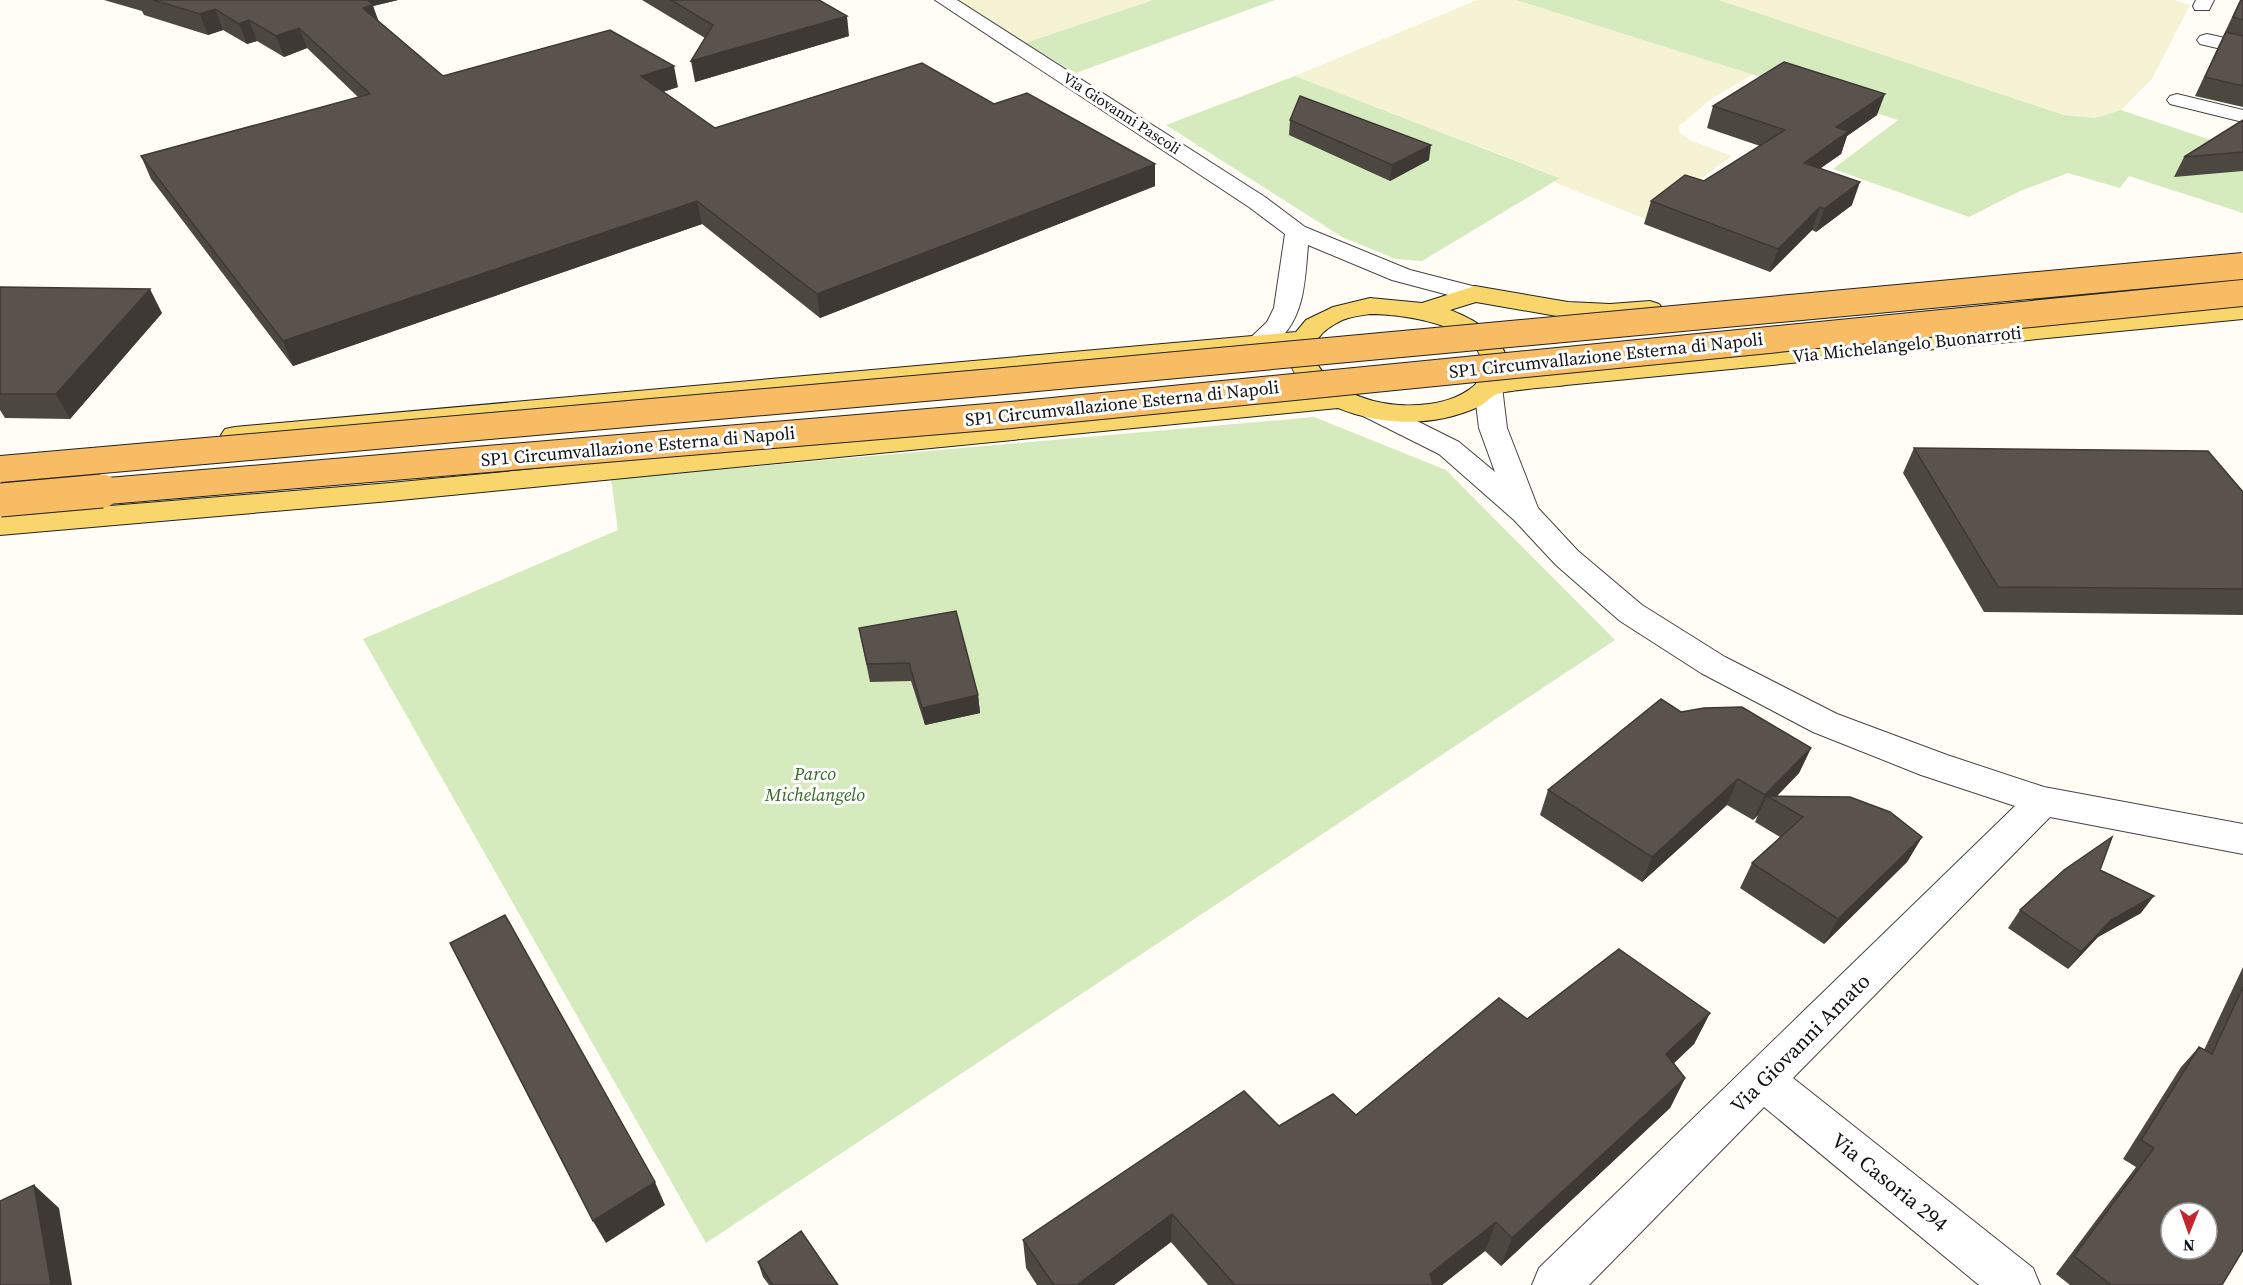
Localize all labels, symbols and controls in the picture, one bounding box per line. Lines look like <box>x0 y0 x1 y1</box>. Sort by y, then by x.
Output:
street label: Via Giovanni Pascoli <box>1059 67 1185 159</box>
street label: Via Michelangelo Buonarroti <box>1791 320 2023 368</box>
street label: SP1 Circumvallazione Esterna di Napoli <box>1448 326 1764 384</box>
street label: SP1 Circumvallazione Esterna di Napoli <box>964 374 1280 432</box>
street label: SP1 Circumvallazione Esterna di Napoli <box>480 420 796 472</box>
park label: Parco Michelangelo <box>764 761 865 807</box>
street label: Via Giovanni Amato <box>1724 967 1876 1119</box>
street label: Via Casoria 294 <box>1826 1126 1955 1238</box>
north arrow <box>2159 1201 2219 1261</box>
text: N <box>2182 1235 2195 1257</box>

